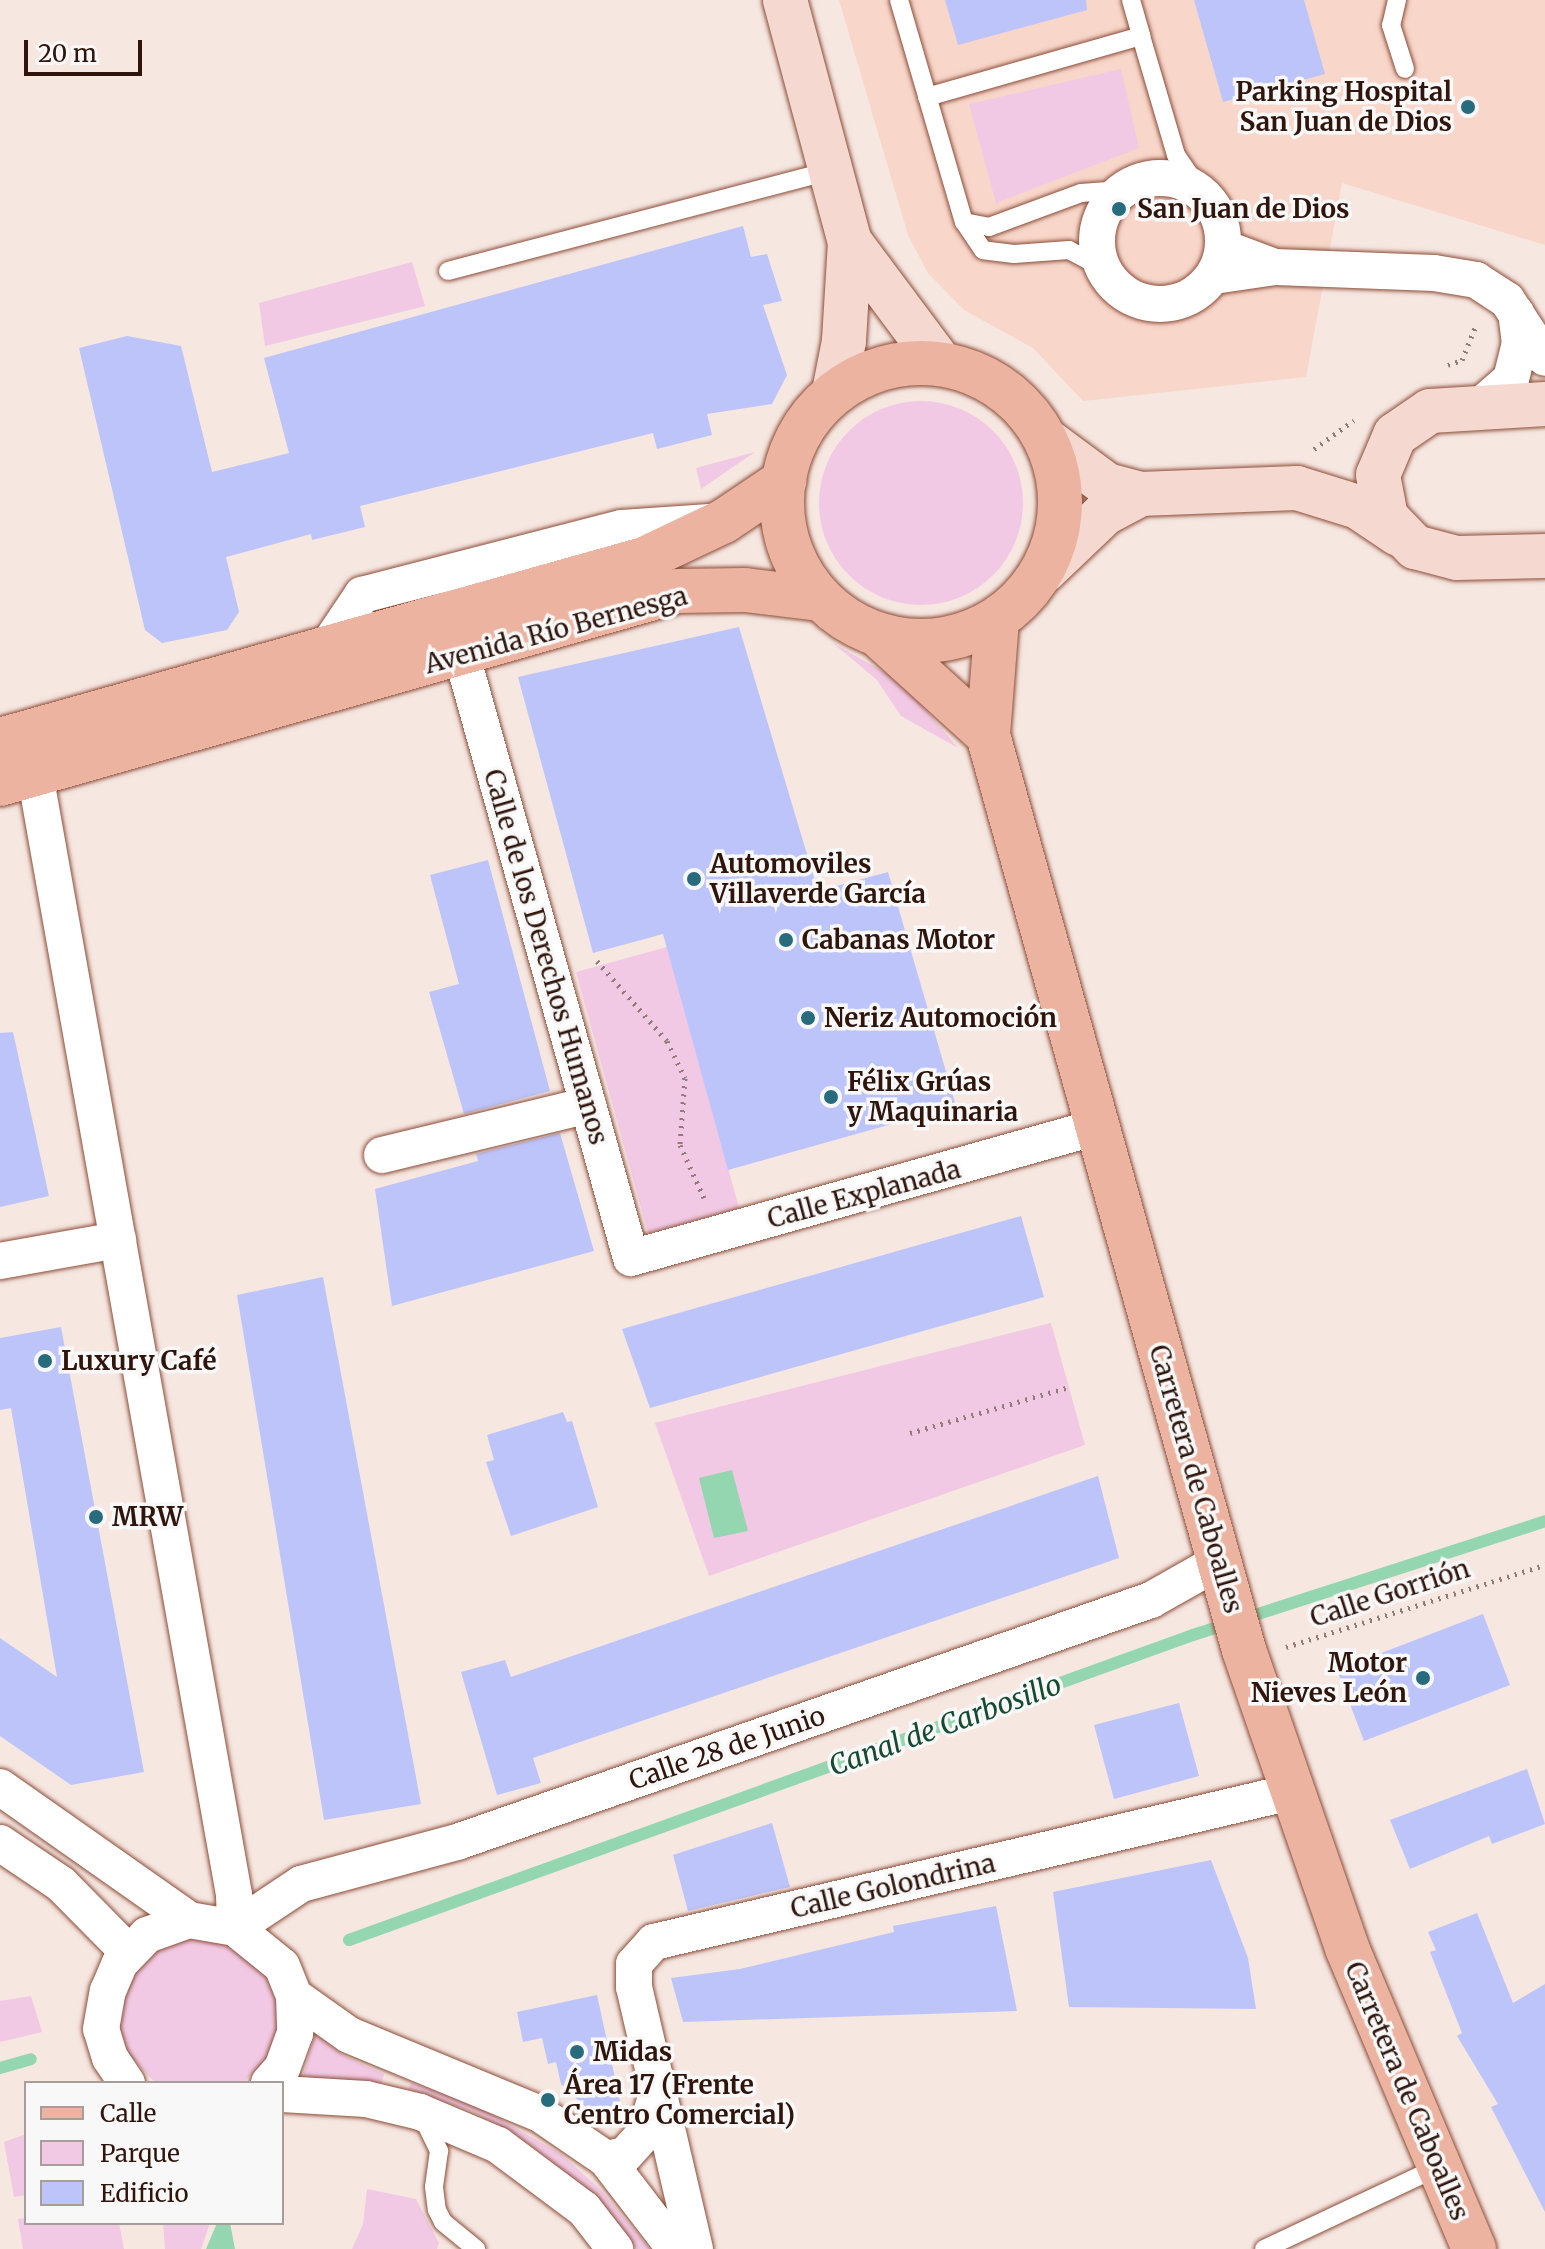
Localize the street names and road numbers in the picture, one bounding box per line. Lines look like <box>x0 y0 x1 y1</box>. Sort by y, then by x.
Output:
street label: Avenida Río Bernesga <box>421 580 691 680</box>
street label: Calle de los Derechos Humanos <box>477 766 615 1148</box>
street label: Calle Explanada <box>764 1153 964 1235</box>
street label: Carretera de Caboalles <box>1143 1341 1249 1617</box>
street label: Calle Gorrión <box>1306 1553 1474 1633</box>
street label: Calle 28 de Junio <box>625 1700 829 1796</box>
street label: Calle Golondrina <box>788 1847 998 1925</box>
street label: Carretera de Caboalles <box>1338 1957 1476 2225</box>

